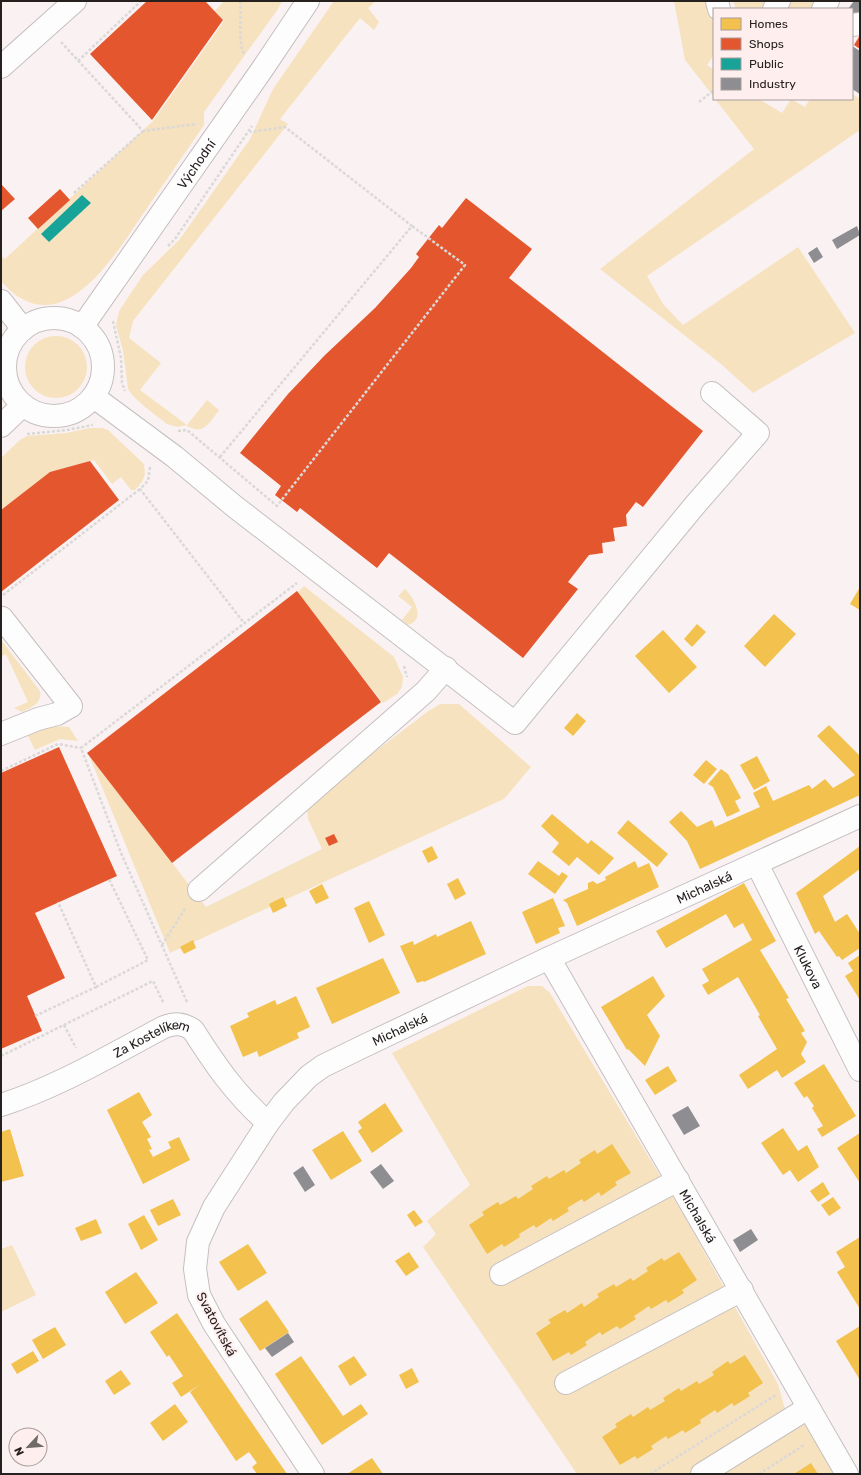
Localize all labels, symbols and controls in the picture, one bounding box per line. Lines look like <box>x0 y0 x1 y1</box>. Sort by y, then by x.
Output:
legend <box>713 8 853 100</box>
text: Homes <box>749 17 788 31</box>
text: Shops <box>749 37 784 51</box>
text: Public <box>749 57 784 71</box>
text: Industry <box>749 77 796 91</box>
street label: Východní <box>174 136 219 192</box>
street label: Michalská <box>674 868 735 907</box>
street label: Klukova <box>791 943 825 991</box>
street label: Michalská <box>370 1010 430 1049</box>
street label: Za Kostelíkem <box>111 1017 192 1061</box>
street label: Michalská <box>676 1187 719 1246</box>
street label: Svatovítská <box>193 1290 240 1359</box>
north arrow <box>8 1427 48 1467</box>
text: N <box>12 1445 27 1458</box>

